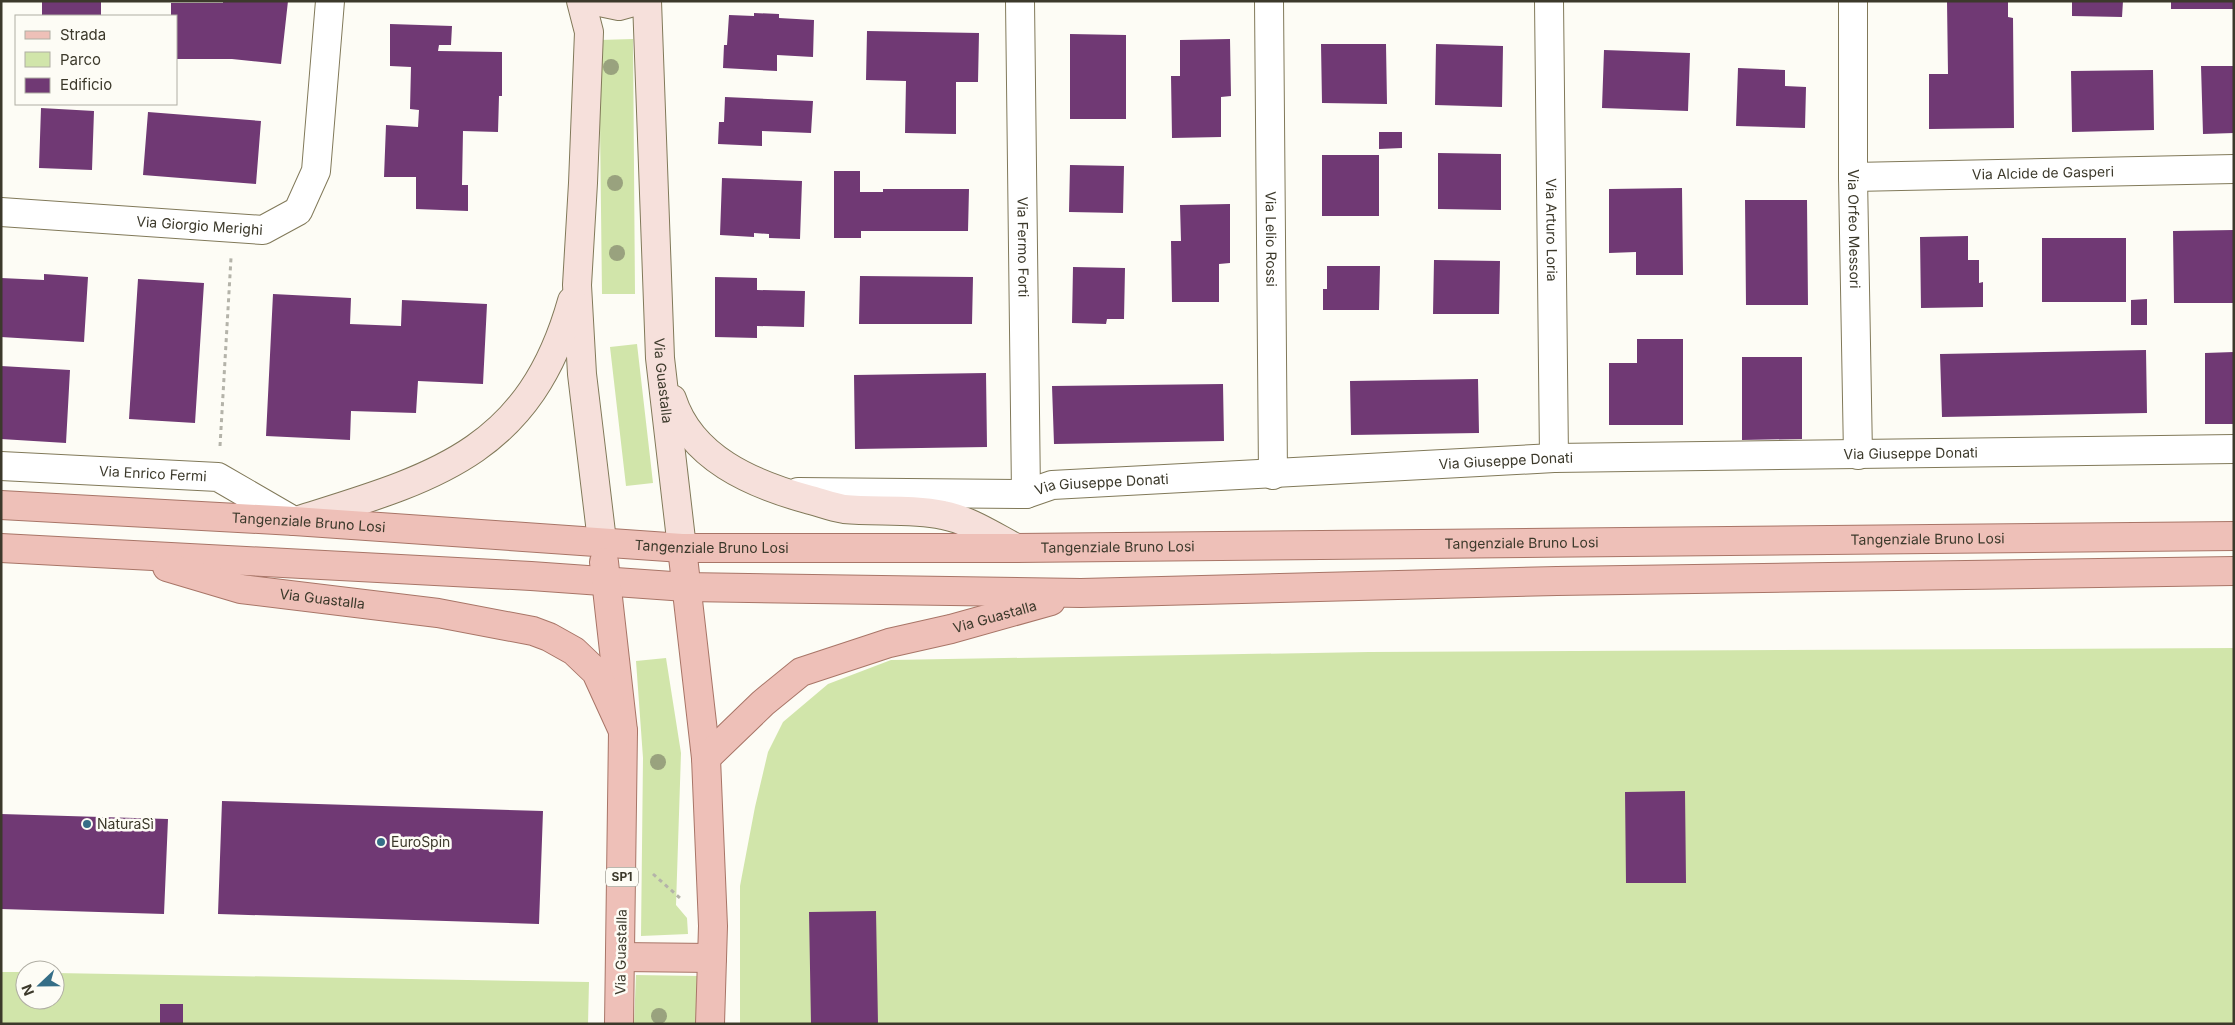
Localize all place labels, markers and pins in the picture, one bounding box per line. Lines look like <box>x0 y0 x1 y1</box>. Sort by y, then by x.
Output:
place label: NaturaSì <box>97 815 154 832</box>
marker: NaturaSì <box>81 818 93 830</box>
place label: EuroSpin <box>391 833 450 850</box>
marker: EuroSpin <box>375 836 387 848</box>

